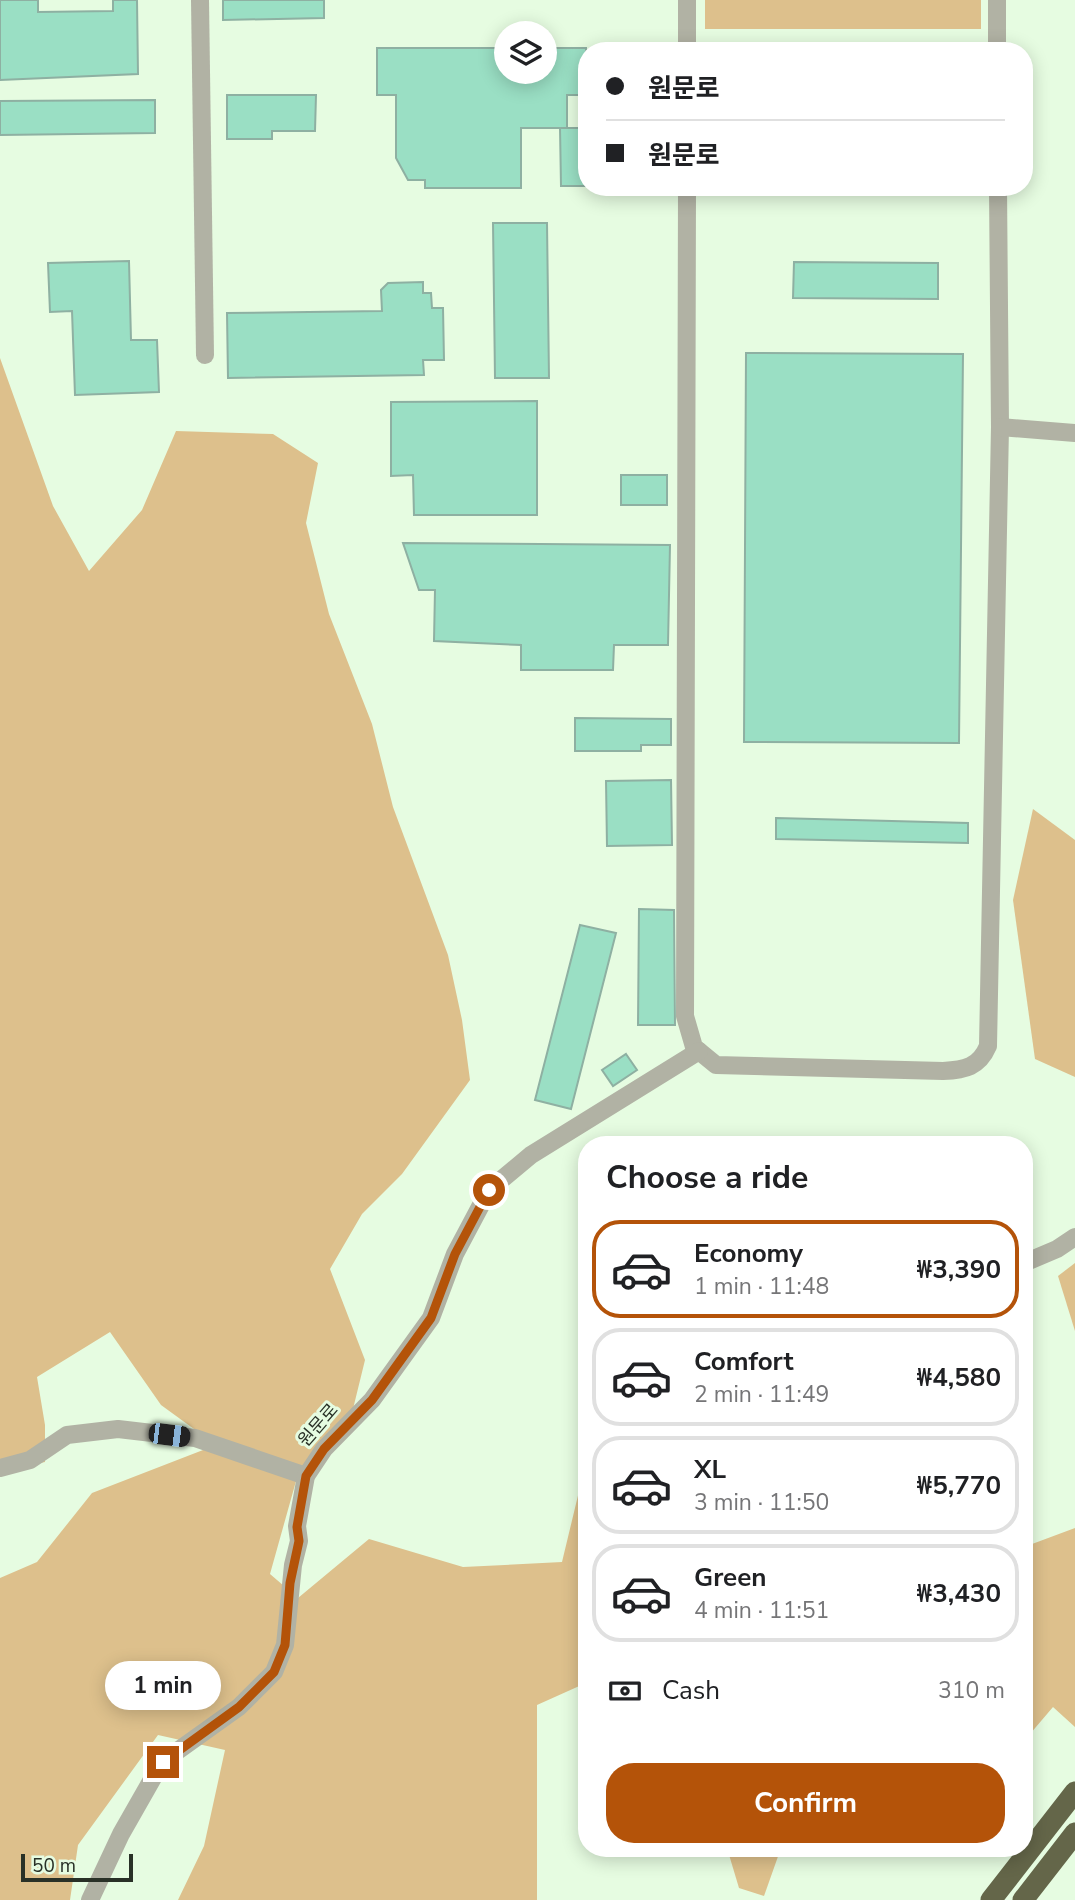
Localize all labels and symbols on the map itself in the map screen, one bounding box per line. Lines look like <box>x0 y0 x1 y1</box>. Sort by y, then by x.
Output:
route start <box>473 1174 505 1206</box>
street label: 원문로 <box>293 1398 343 1452</box>
car <box>147 1422 192 1448</box>
callout: 1 min <box>105 1660 221 1710</box>
route end <box>147 1746 179 1778</box>
scale bar <box>21 1851 133 1883</box>

